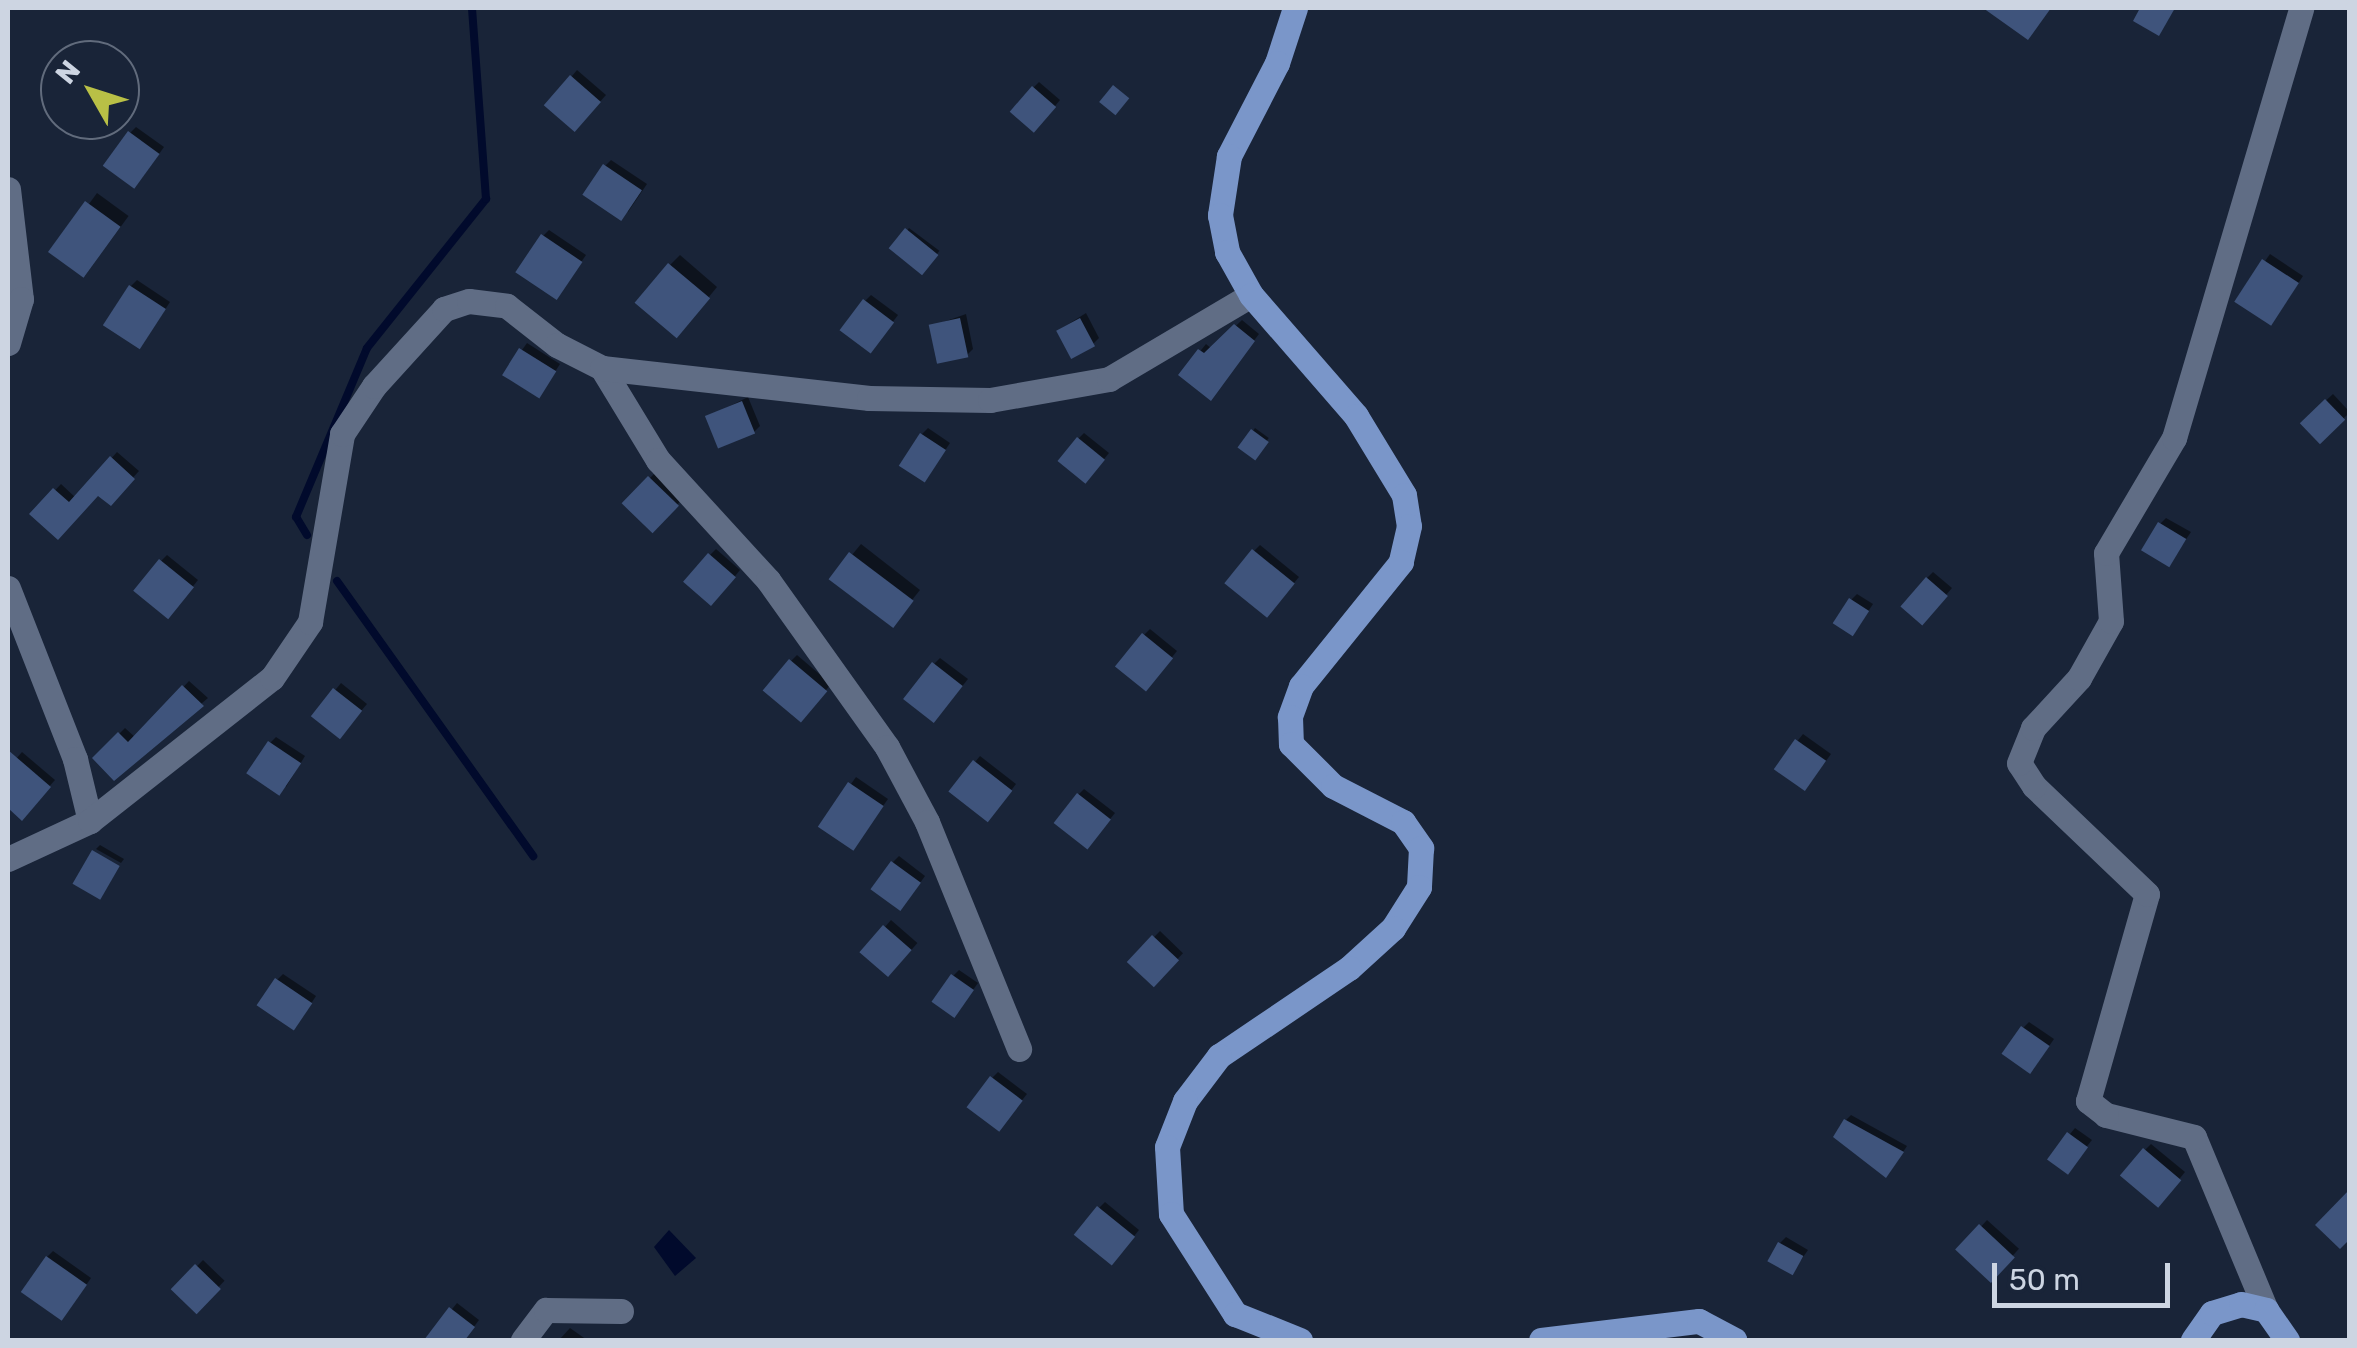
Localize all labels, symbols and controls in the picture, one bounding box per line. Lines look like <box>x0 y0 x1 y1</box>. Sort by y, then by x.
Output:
north arrow <box>40 40 140 140</box>
text: N <box>49 54 87 90</box>
scale bar <box>1997 1243 2174 1305</box>
text: 50 m <box>2009 1262 2080 1298</box>

